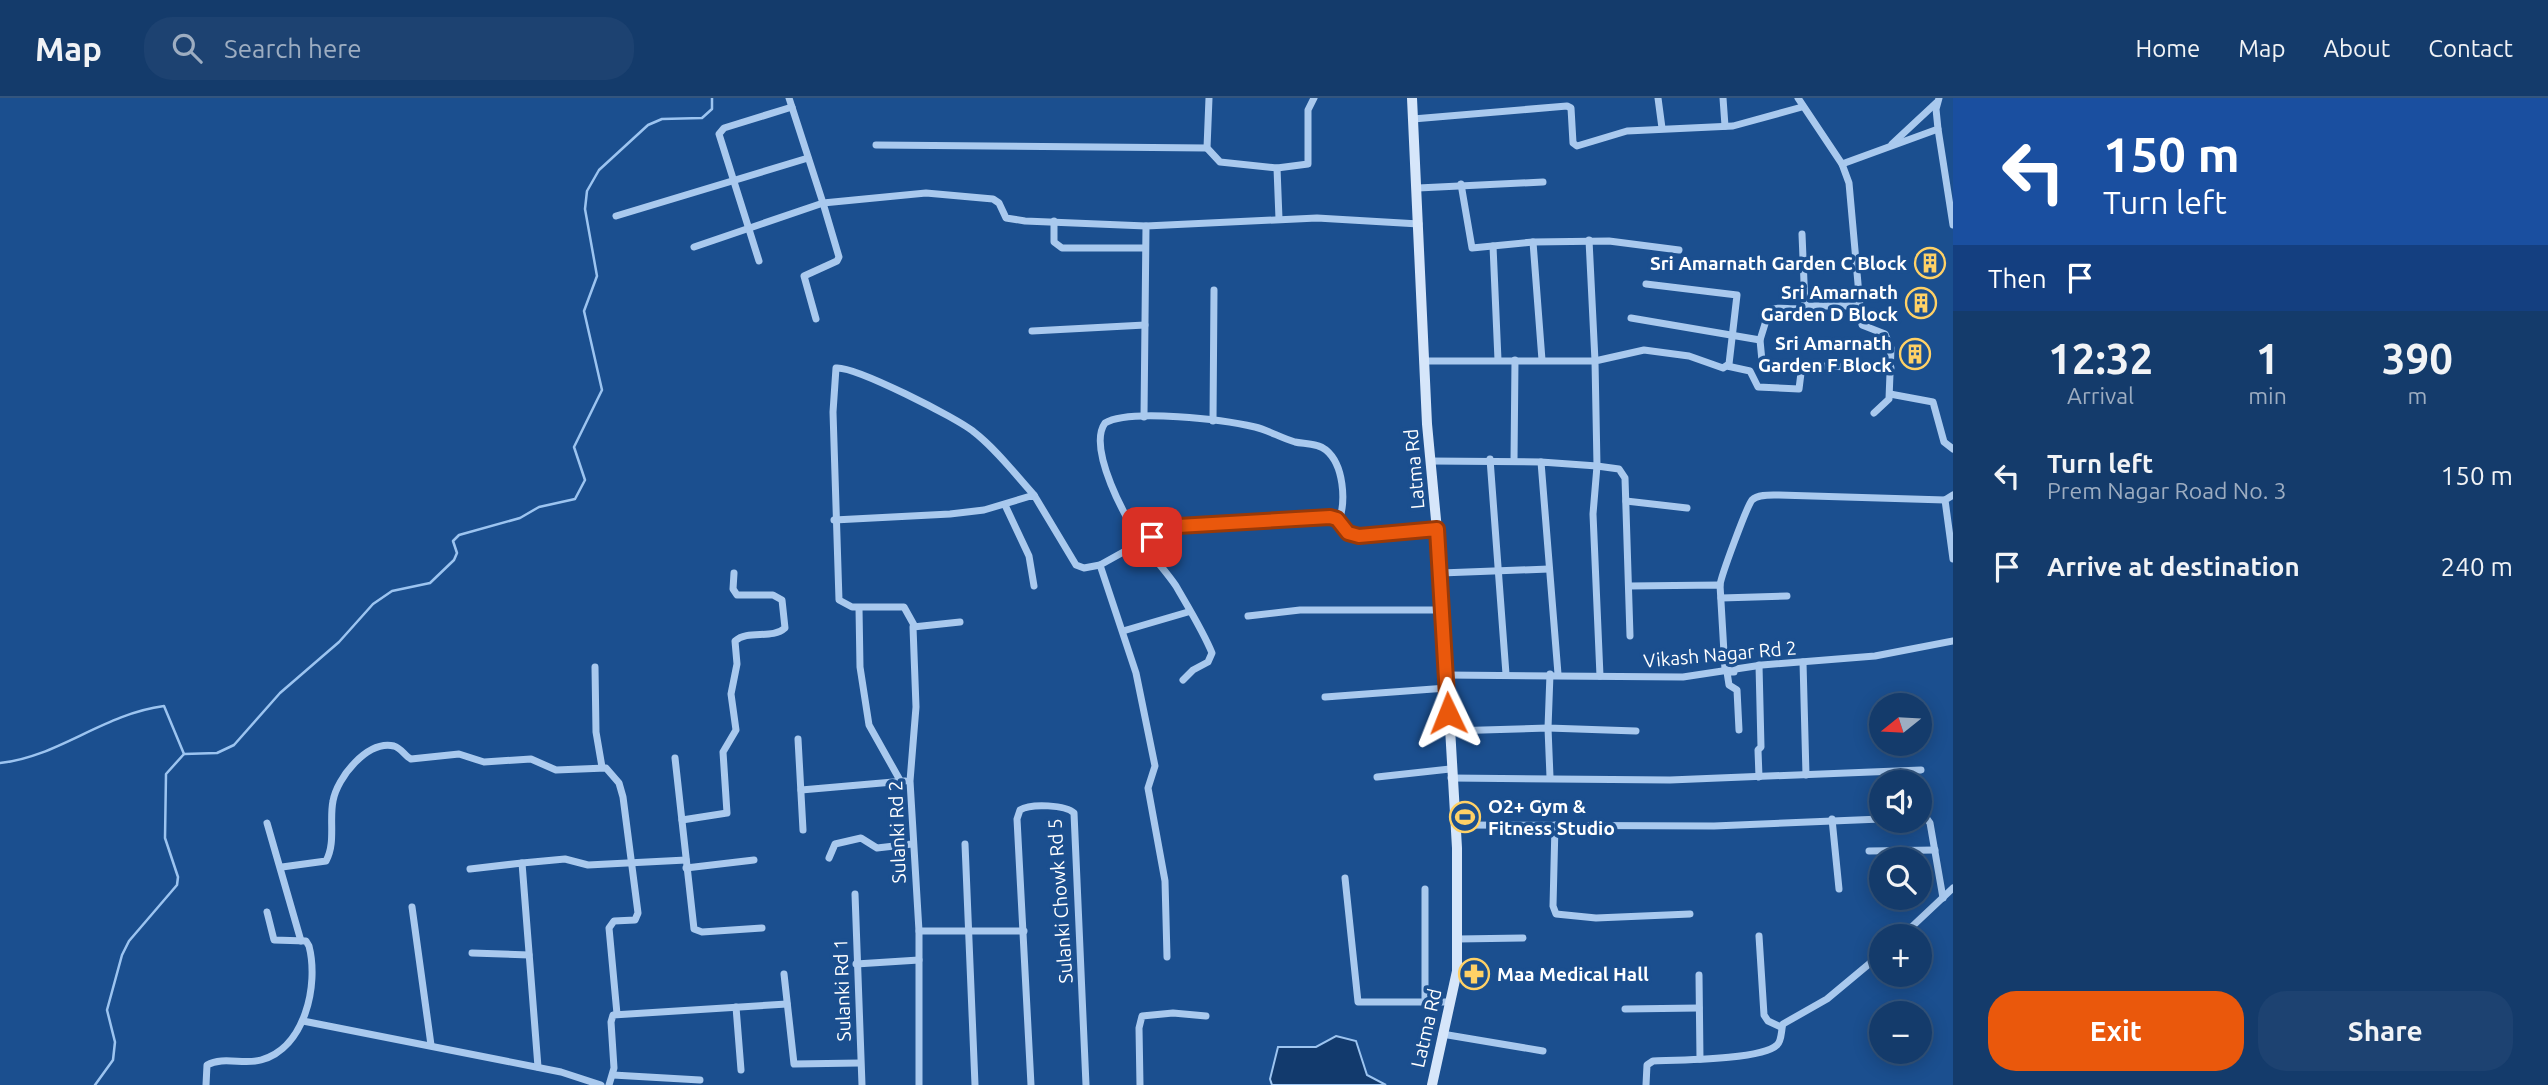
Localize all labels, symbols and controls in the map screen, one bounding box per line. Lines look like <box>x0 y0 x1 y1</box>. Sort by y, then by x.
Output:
search box <box>144 17 634 80</box>
icon: search <box>168 29 206 67</box>
text: Map <box>35 30 102 67</box>
text: Search here <box>224 34 362 63</box>
text: Home <box>2135 35 2200 62</box>
text: Map <box>2238 35 2285 62</box>
text: About <box>2323 35 2390 62</box>
text: Contact <box>2428 35 2513 62</box>
icon: left <box>1988 126 2079 217</box>
text: 150 m <box>2103 126 2240 181</box>
text: Turn left <box>2103 184 2227 220</box>
building icon: Sri Amarnath Garden C Block <box>1913 246 1947 280</box>
place label: Sri Amarnath Garden C Block <box>1650 252 1907 274</box>
icon: arrive <box>2061 259 2099 297</box>
text: Then <box>1988 264 2047 293</box>
place label: Sri Amarnath Garden D Block <box>1761 281 1898 325</box>
building icon: Sri Amarnath Garden D Block <box>1904 286 1938 320</box>
place label: Sri Amarnath Garden F Block <box>1758 332 1892 376</box>
text: 12:32 <box>2048 335 2153 382</box>
text: 1 <box>2256 335 2279 382</box>
text: 390 <box>2382 335 2453 382</box>
building icon: Sri Amarnath Garden F Block <box>1898 337 1932 371</box>
text: Arrival <box>2067 383 2134 408</box>
text: min <box>2248 383 2287 408</box>
text: m <box>2407 383 2427 408</box>
street label: Latma Rd <box>1400 428 1428 510</box>
text: Turn left <box>2047 449 2153 478</box>
icon: left <box>1988 457 2026 495</box>
text: 150 m <box>2441 461 2513 490</box>
text: Prem Nagar Road No. 3 <box>2047 478 2287 503</box>
pin <box>1122 507 1182 567</box>
icon: arrive <box>1133 518 1171 556</box>
icon: arrive <box>1988 548 2026 586</box>
text: Arrive at destination <box>2047 552 2300 581</box>
text: 240 m <box>2441 552 2513 581</box>
street label: Vikash Nagar Rd 2 <box>1643 636 1797 672</box>
position arrow <box>1411 676 1485 750</box>
north arrow <box>1869 693 1932 756</box>
map controls <box>1869 693 1932 1064</box>
button: sound <box>1869 770 1932 833</box>
street label: Sulanki Rd 2 <box>884 780 910 884</box>
place label: O2+ Gym & Fitness Studio <box>1488 795 1615 839</box>
sports icon: O2+ Gym & Fitness Studio <box>1448 800 1482 834</box>
street label: Sulanki Chowk Rd 5 <box>1043 818 1077 984</box>
button: search <box>1869 847 1932 910</box>
button: + <box>1869 924 1932 987</box>
street label: Sulanki Rd 1 <box>829 938 855 1042</box>
pharmacy icon: Maa Medical Hall <box>1457 957 1491 991</box>
place label: Maa Medical Hall <box>1497 963 1649 985</box>
street label: Latma Rd <box>1406 986 1446 1070</box>
button: Exit <box>1988 991 2244 1071</box>
button: Share <box>2258 991 2513 1071</box>
button: − <box>1869 1001 1932 1064</box>

